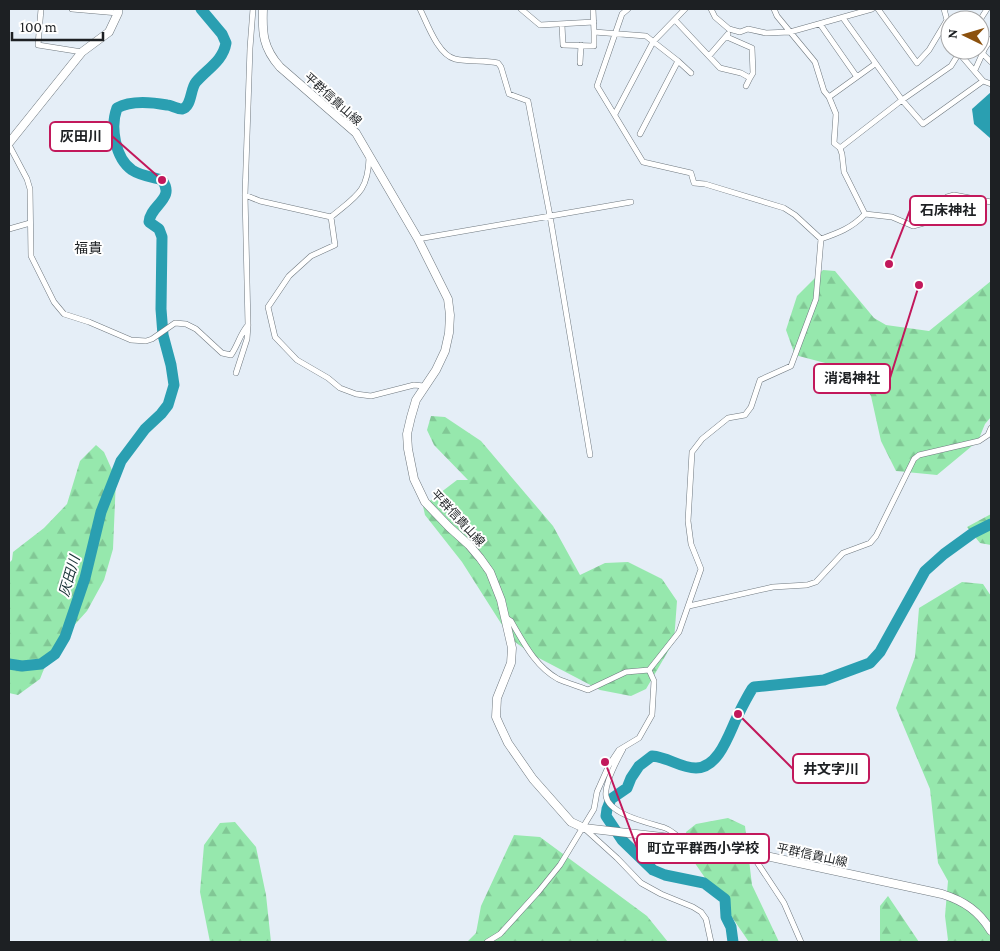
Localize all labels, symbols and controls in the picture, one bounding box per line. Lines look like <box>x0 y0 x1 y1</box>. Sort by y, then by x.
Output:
scale bar <box>12 10 104 42</box>
north arrow <box>940 10 990 60</box>
text: 100 m <box>20 19 57 35</box>
text: N <box>944 28 960 39</box>
street label: 平群信貴山線 <box>302 70 364 128</box>
callout: 灰田川 <box>50 122 112 151</box>
text: 灰田川 <box>60 128 102 144</box>
callout: 石床神社 <box>910 196 986 225</box>
text: 石床神社 <box>920 202 976 218</box>
district label: 福貴 <box>74 240 102 256</box>
callout: 消渇神社 <box>814 364 890 393</box>
text: 消渇神社 <box>824 370 880 386</box>
street label: 平群信貴山線 <box>428 487 488 549</box>
water label: 灰田川 <box>56 552 83 598</box>
callout: 井文字川 <box>793 754 869 783</box>
text: 井文字川 <box>803 761 859 777</box>
callout: 町立平群西小学校 <box>637 834 769 863</box>
text: 町立平群西小学校 <box>647 840 759 856</box>
street label: 平群信貴山線 <box>775 841 849 869</box>

